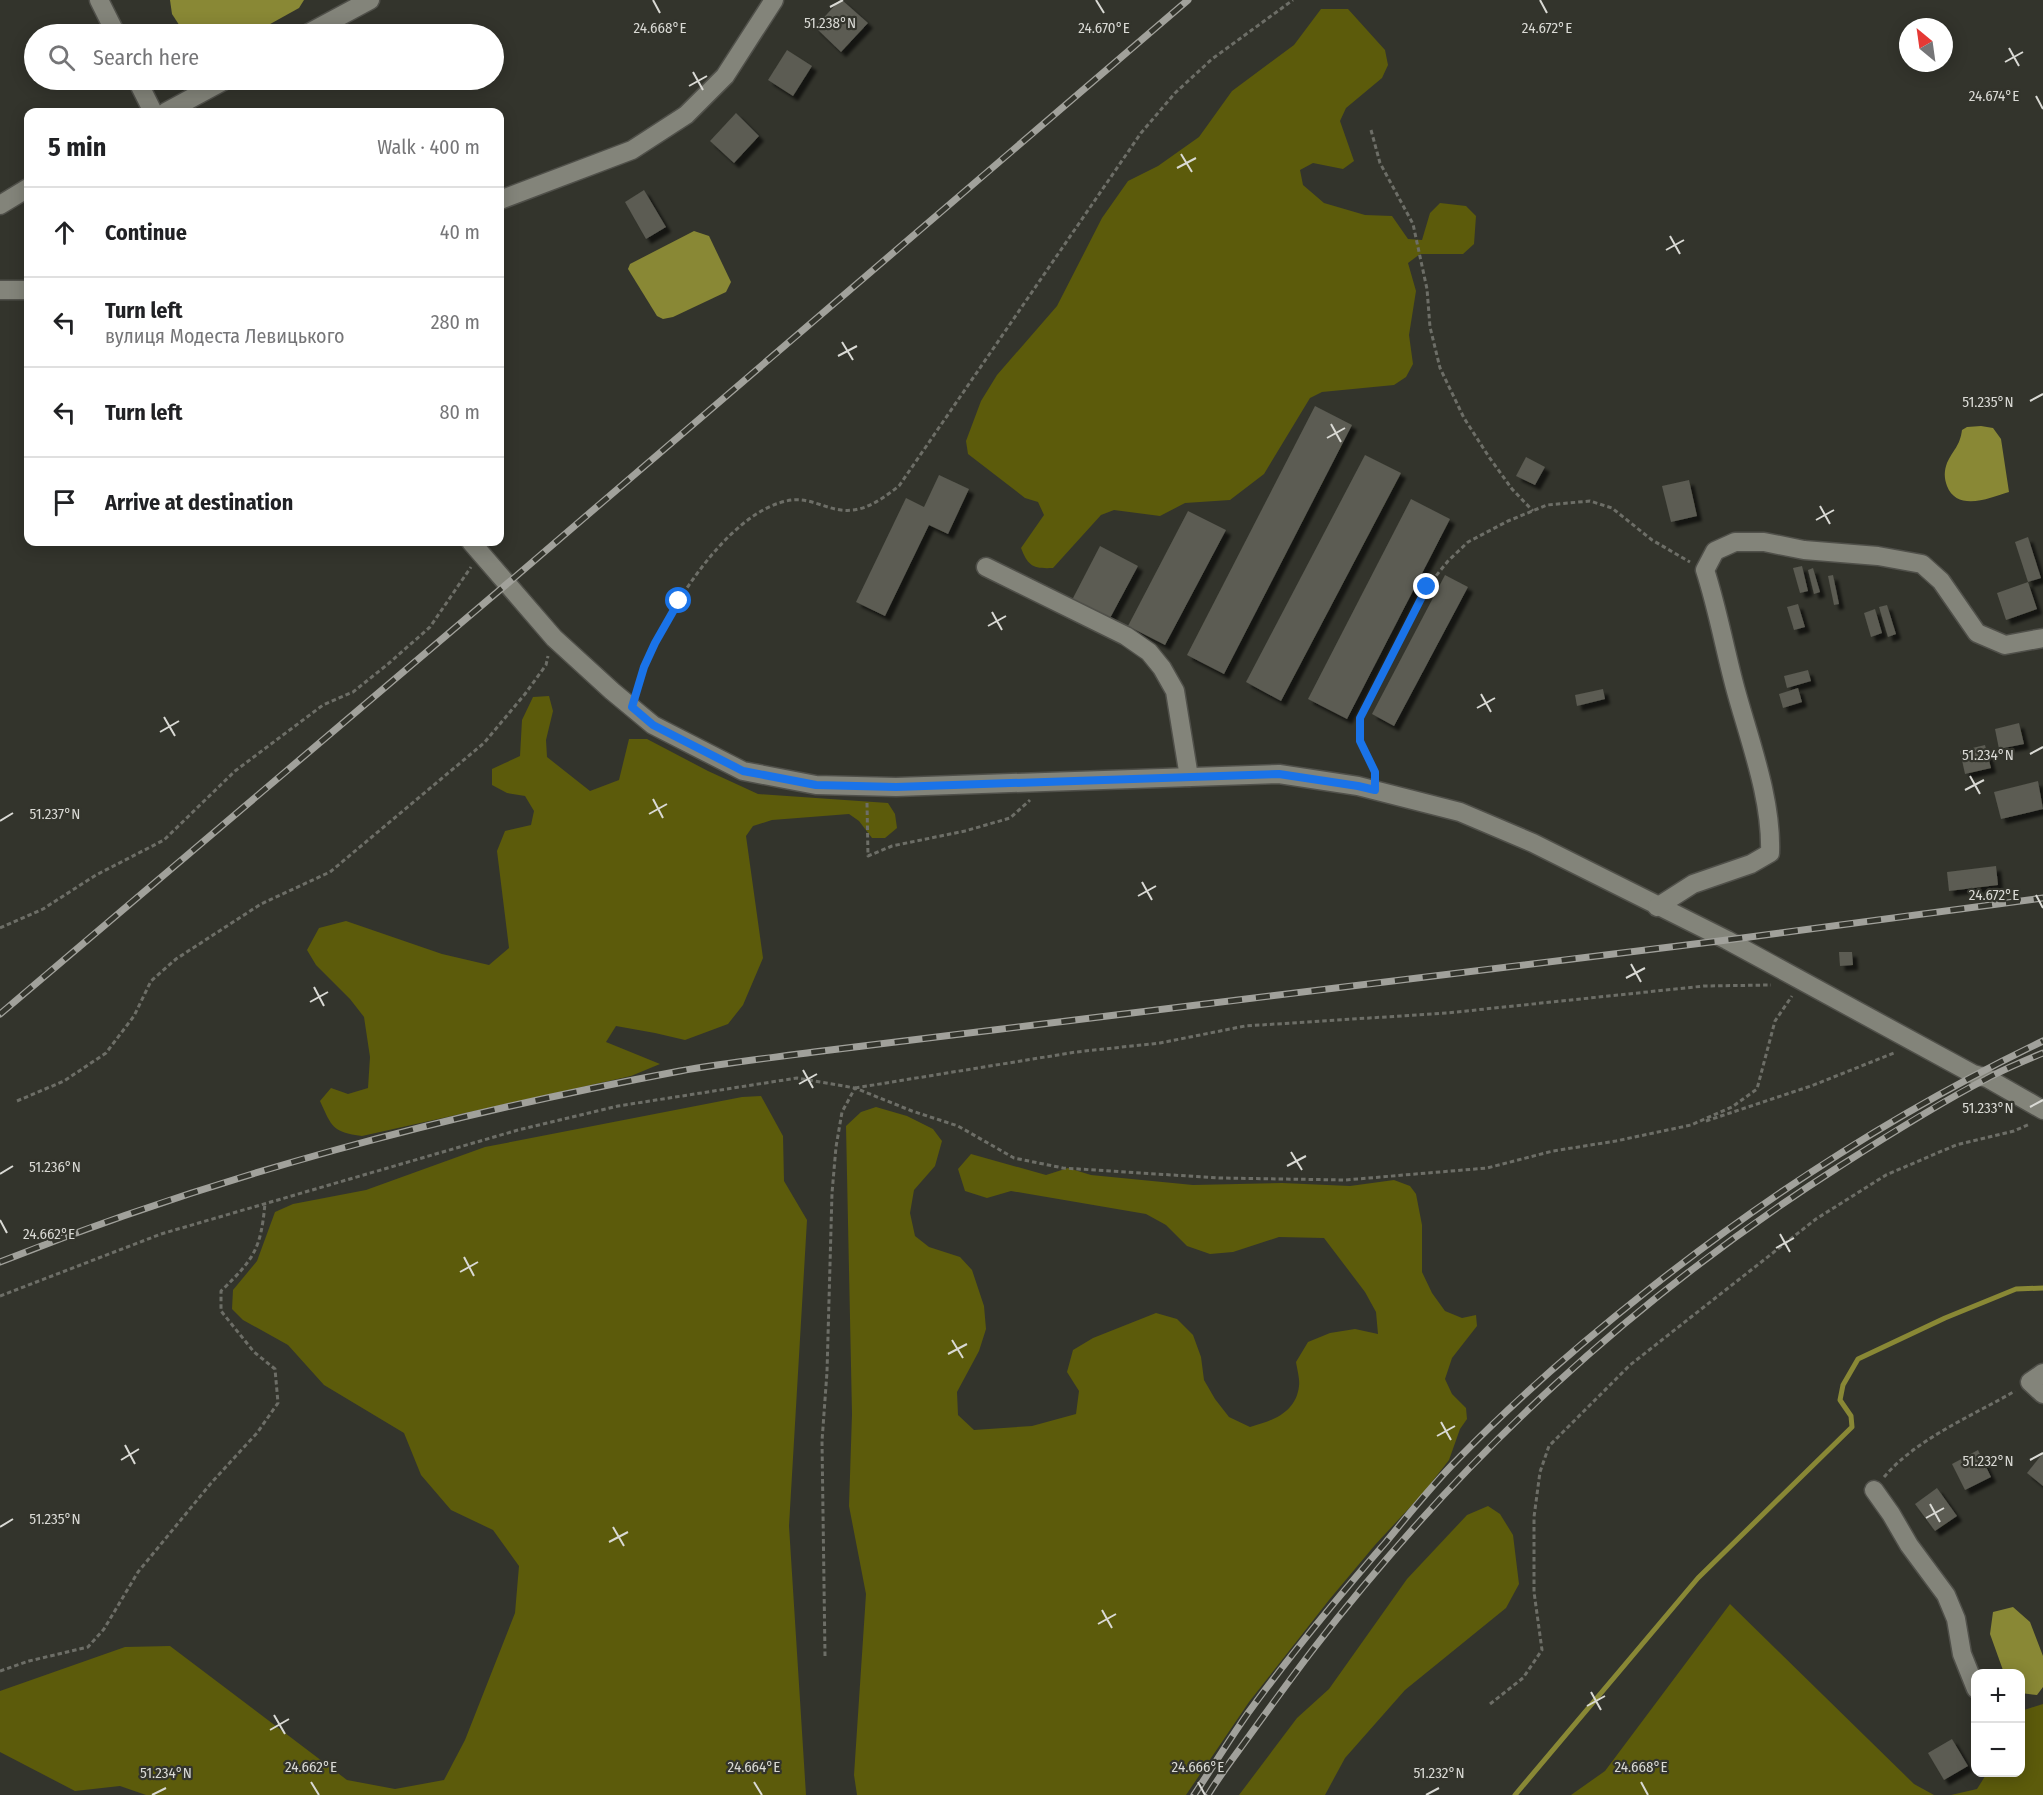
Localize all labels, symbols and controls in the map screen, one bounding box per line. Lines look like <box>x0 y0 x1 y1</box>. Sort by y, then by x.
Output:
text: 51.238°N <box>804 14 856 32</box>
north arrow <box>1899 18 1953 72</box>
text: 24.668°E <box>633 19 687 37</box>
text: 24.670°E <box>1078 19 1130 37</box>
text: 24.672°E <box>1522 19 1572 37</box>
search box <box>24 24 504 90</box>
icon: search <box>45 41 78 74</box>
text: Search here <box>93 44 199 71</box>
text: 24.674°E <box>1969 87 2019 105</box>
text: 5 min <box>48 132 106 163</box>
text: Walk · 400 m <box>377 135 480 159</box>
icon: ahead <box>48 216 81 249</box>
text: Continue <box>105 219 187 246</box>
text: 40 m <box>440 220 480 244</box>
text: Turn left <box>105 297 183 324</box>
icon: left <box>48 306 81 339</box>
text: 280 m <box>431 310 480 334</box>
text: вулиця Модеста Левицького <box>105 324 344 348</box>
text: 51.235°N <box>1962 393 2014 411</box>
icon: left <box>48 396 81 429</box>
text: Turn left <box>105 399 183 426</box>
text: 80 m <box>440 400 480 424</box>
icon: arrive <box>48 486 81 519</box>
text: Arrive at destination <box>105 489 293 516</box>
route end <box>1413 573 1439 599</box>
route start <box>665 587 691 613</box>
text: 51.234°N <box>1962 746 2014 764</box>
text: 51.237°N <box>30 805 80 823</box>
text: 24.672°E <box>1969 886 2019 904</box>
text: 51.233°N <box>1962 1099 2014 1117</box>
text: 51.236°N <box>29 1158 81 1176</box>
text: 24.662°E <box>23 1225 75 1243</box>
text: 51.232°N <box>1962 1452 2014 1470</box>
text: 51.235°N <box>29 1510 81 1528</box>
map controls <box>1971 1669 2025 1777</box>
button: + <box>1971 1669 2025 1723</box>
button: − <box>1971 1723 2025 1777</box>
text: 24.662°E <box>285 1758 337 1776</box>
text: 24.664°E <box>728 1758 780 1776</box>
text: 24.666°E <box>1172 1758 1224 1776</box>
text: 24.668°E <box>1614 1758 1668 1776</box>
text: 51.234°N <box>140 1764 192 1782</box>
text: 51.232°N <box>1413 1764 1465 1782</box>

